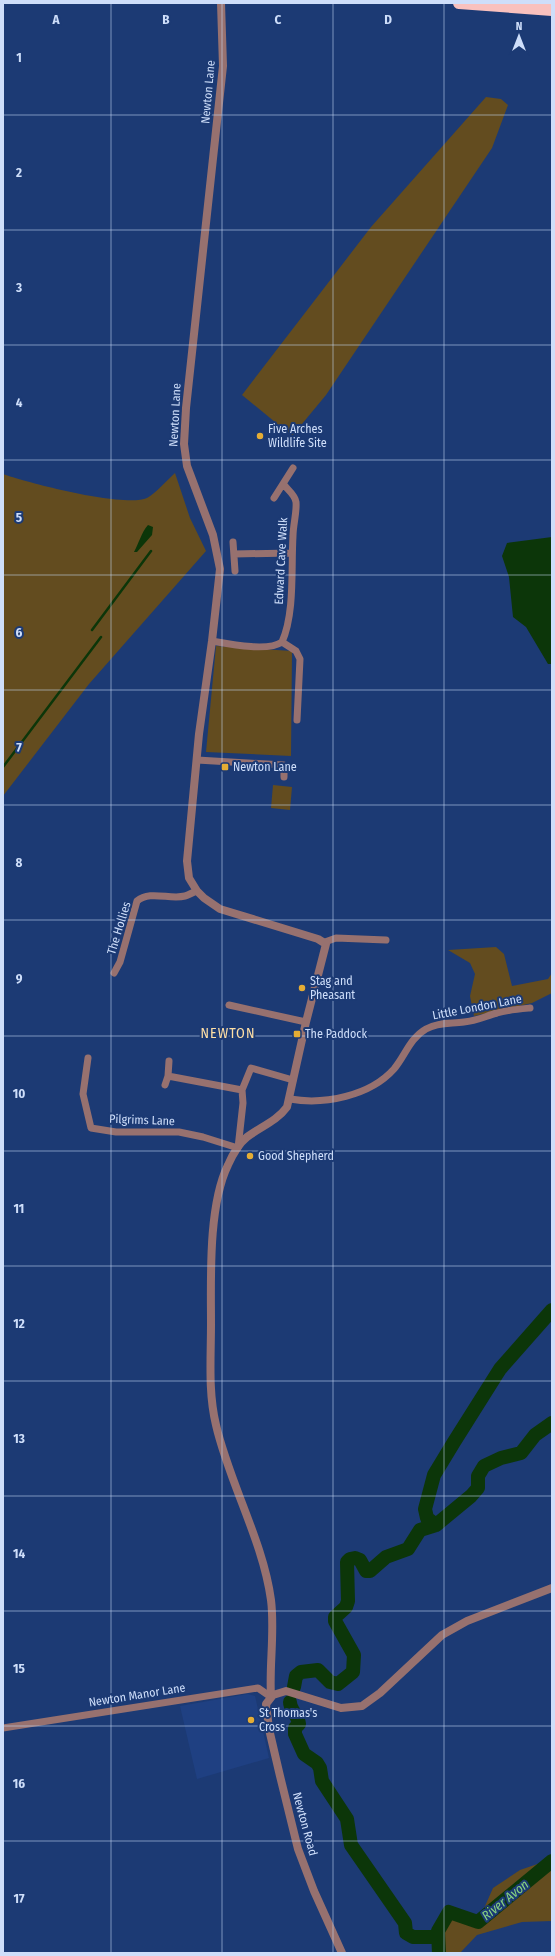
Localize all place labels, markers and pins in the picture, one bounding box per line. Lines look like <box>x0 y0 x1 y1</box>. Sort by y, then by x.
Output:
place label: Five Arches Wildlife Site <box>268 422 327 450</box>
marker: Five Arches Wildlife Site <box>255 431 265 441</box>
place label: Newton Lane <box>233 760 297 774</box>
marker: Newton Lane <box>220 762 230 772</box>
place label: Stag and Pheasant <box>310 974 355 1002</box>
marker: Stag and Pheasant <box>297 983 307 993</box>
place label: The Paddock <box>305 1027 367 1041</box>
marker: The Paddock <box>292 1029 302 1039</box>
place label: Good Shepherd <box>258 1149 334 1163</box>
marker: Good Shepherd <box>245 1151 255 1161</box>
place label: St Thomas's Cross <box>259 1706 317 1734</box>
marker: St Thomas's Cross <box>246 1715 256 1725</box>

